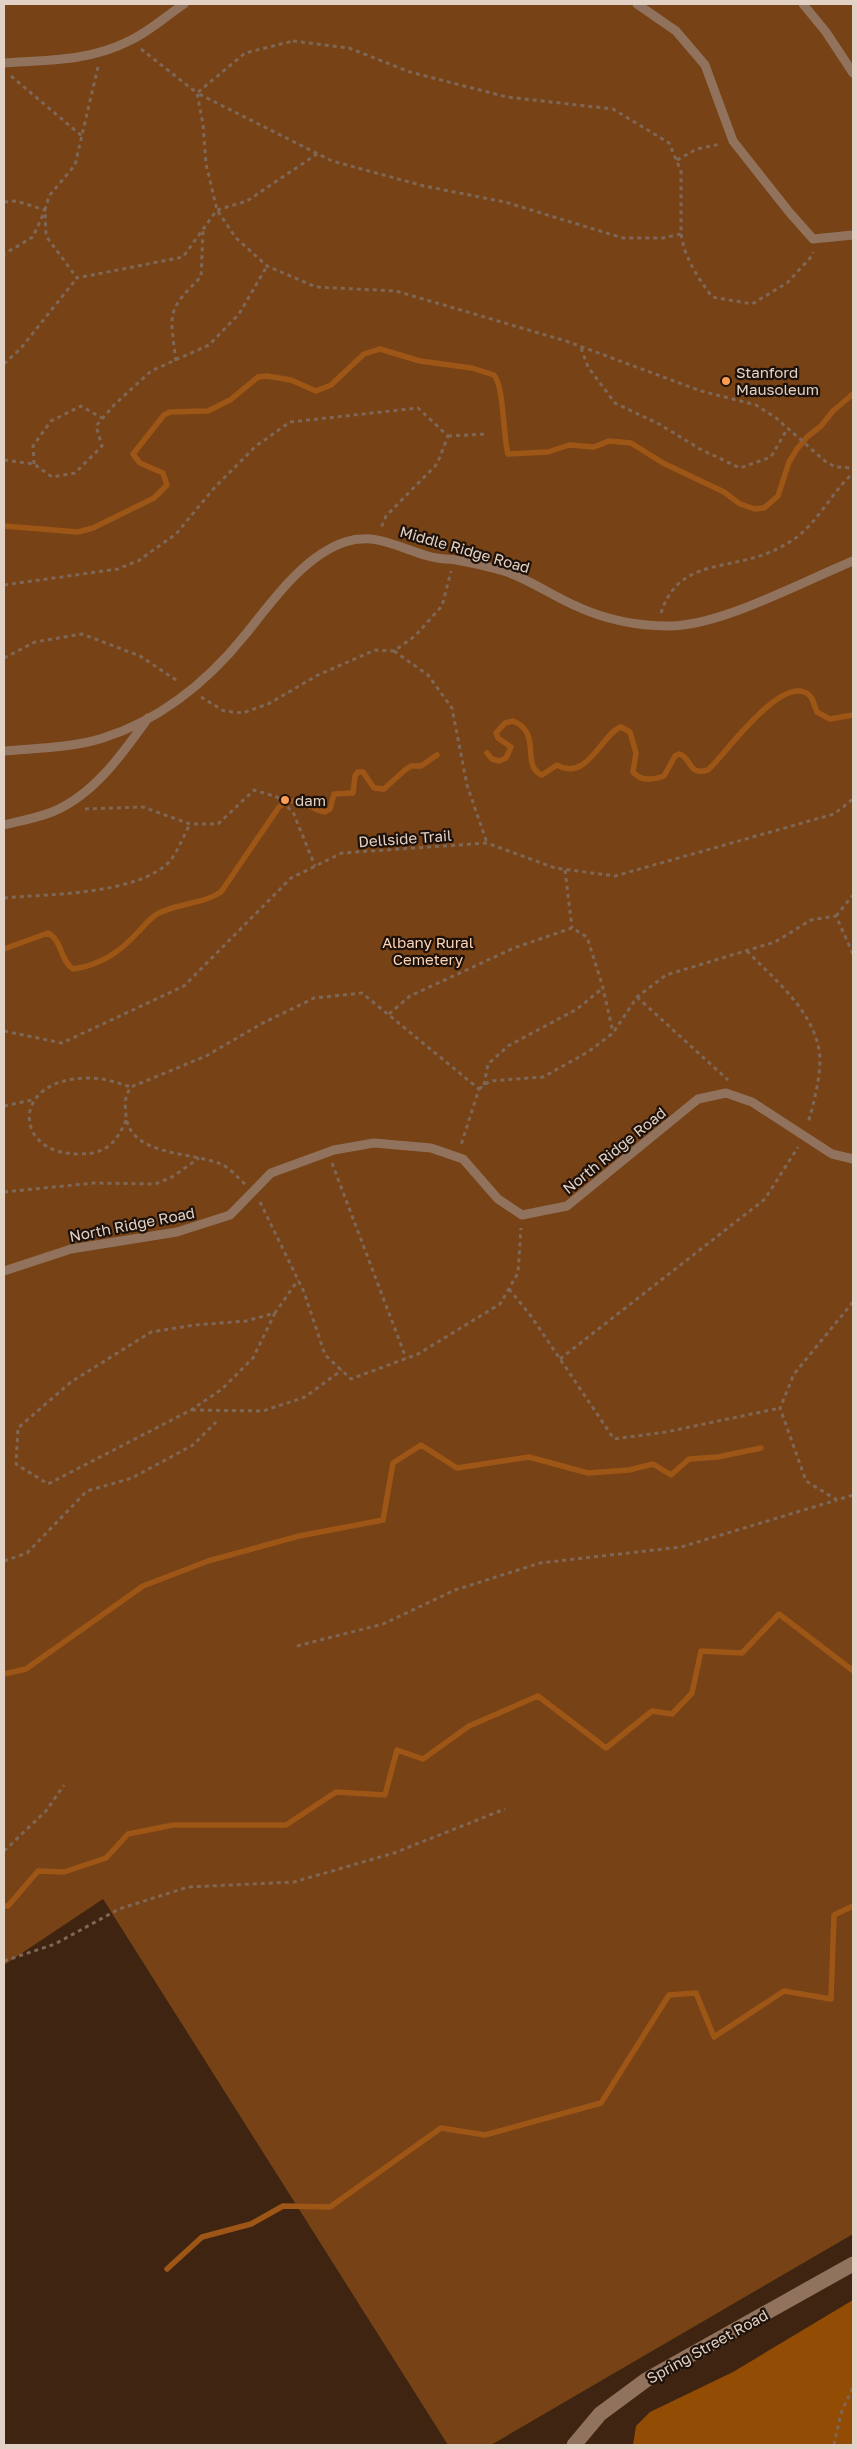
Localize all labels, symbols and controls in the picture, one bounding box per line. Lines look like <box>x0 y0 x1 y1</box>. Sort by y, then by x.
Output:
place label: Stanford Mausoleum <box>736 363 819 398</box>
marker: Stanford Mausoleum <box>720 375 732 387</box>
street label: Middle Ridge Road <box>398 522 532 576</box>
place label: dam <box>295 791 326 809</box>
marker: dam <box>279 794 291 806</box>
street label: Dellside Trail <box>358 826 452 850</box>
park label: Albany Rural Cemetery <box>382 933 474 968</box>
street label: North Ridge Road <box>559 1103 669 1197</box>
street label: North Ridge Road <box>68 1203 196 1245</box>
street label: Spring Street Road <box>643 2305 771 2387</box>

